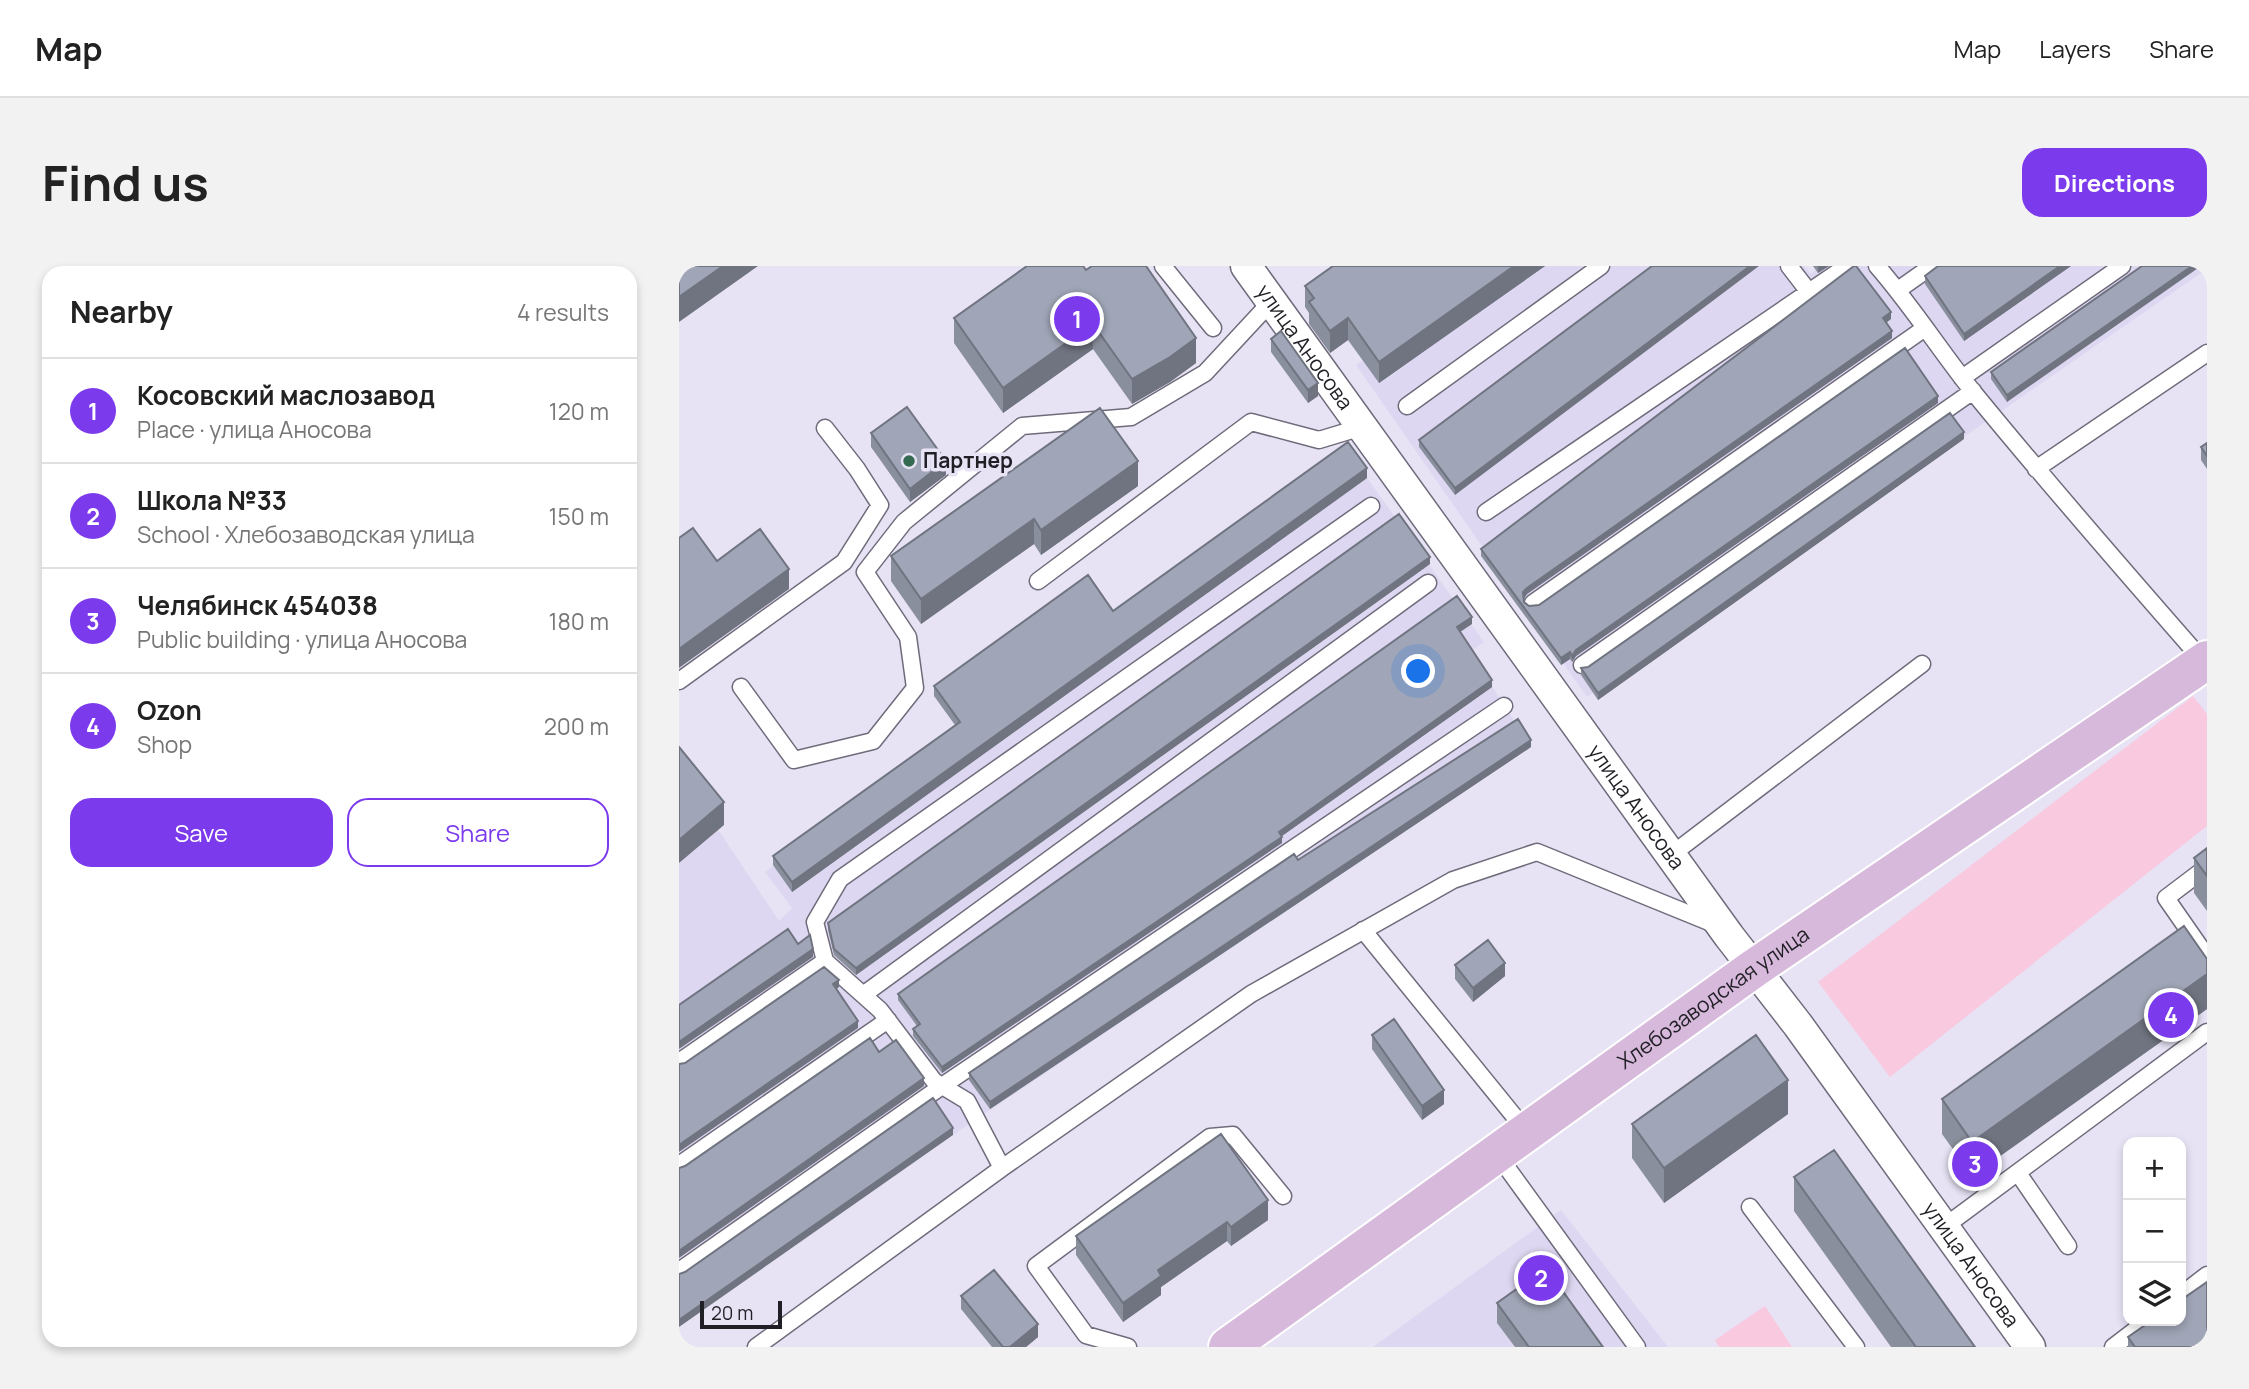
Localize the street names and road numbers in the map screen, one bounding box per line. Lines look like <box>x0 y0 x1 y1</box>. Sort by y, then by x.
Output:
street label: улица Аносова <box>1251 278 1360 415</box>
street label: улица Аносова <box>1582 738 1692 875</box>
street label: Хлебозаводская улица <box>1612 920 1814 1075</box>
street label: улица Аносова <box>1917 1196 2026 1332</box>

